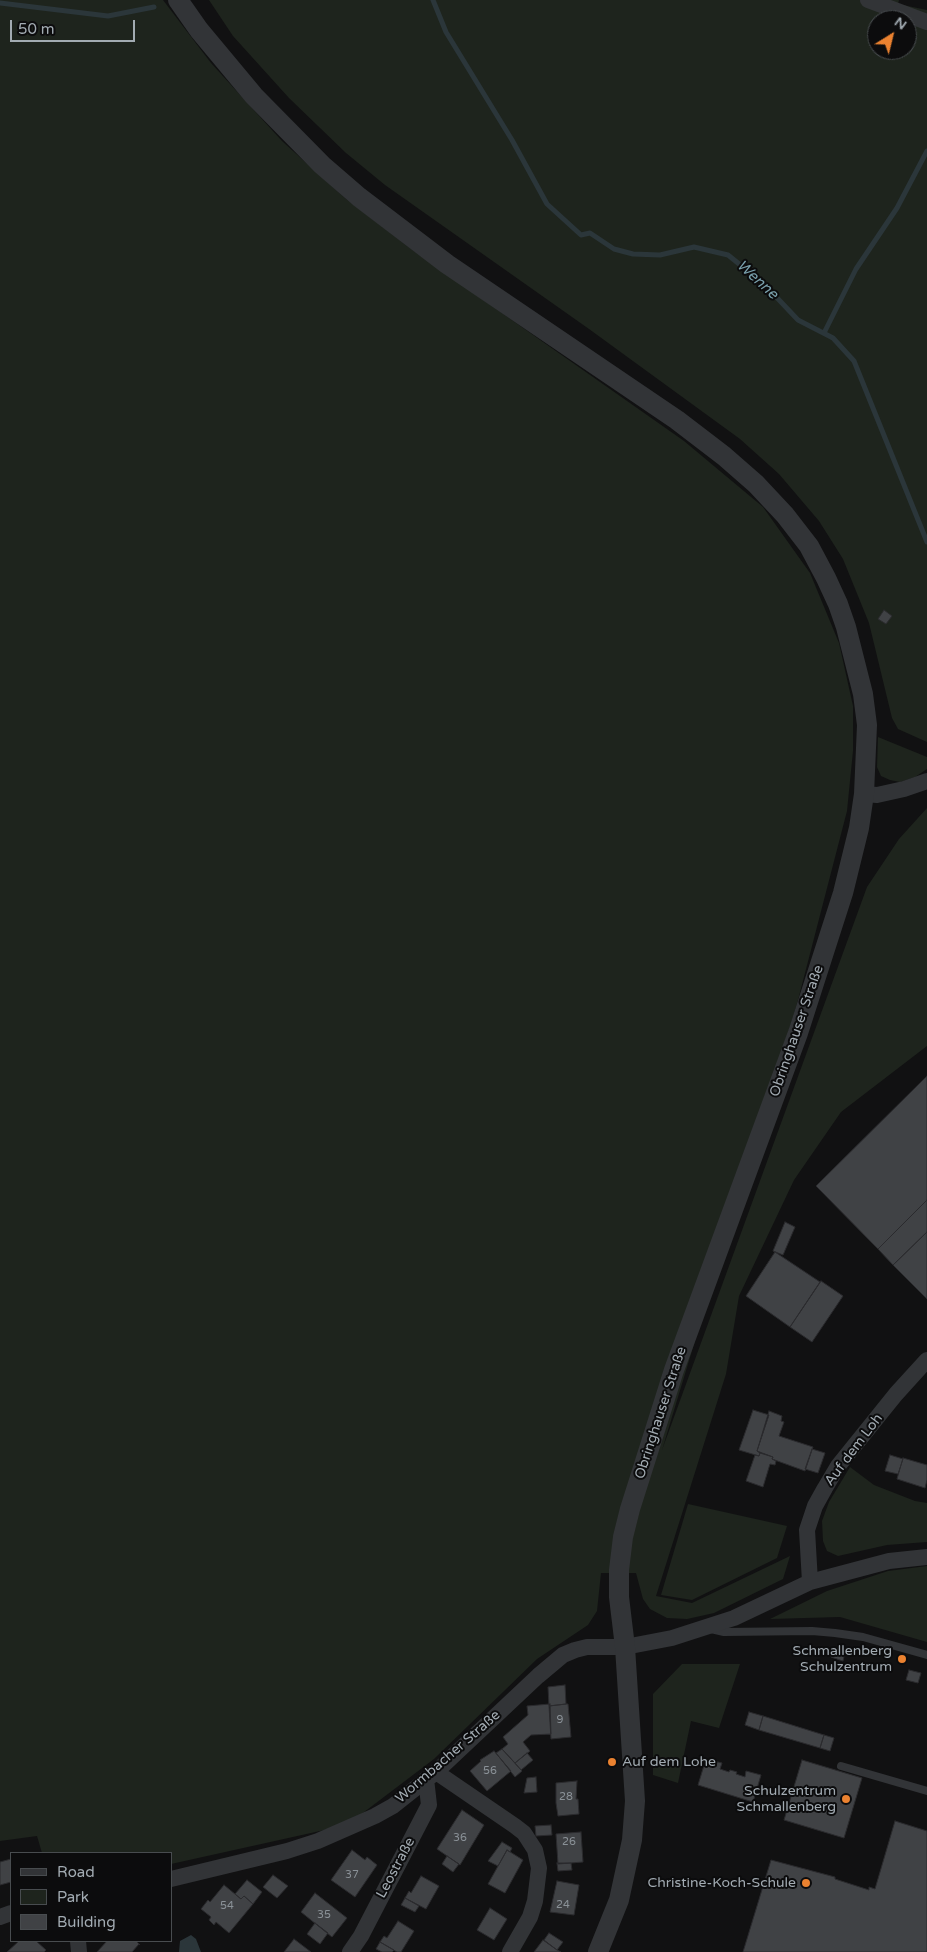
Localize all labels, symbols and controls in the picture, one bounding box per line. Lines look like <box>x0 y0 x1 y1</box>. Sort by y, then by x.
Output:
scale bar <box>12 10 138 42</box>
north arrow <box>867 10 917 60</box>
text: N <box>891 13 910 33</box>
text: 50 m <box>18 20 55 38</box>
water label: Wenne <box>732 257 782 303</box>
street label: Obringhauser Straße <box>767 963 827 1099</box>
street label: Obringhauser Straße <box>632 1345 690 1481</box>
street label: Auf dem Loh <box>821 1411 887 1489</box>
place label: Schmallenberg Schulzentrum <box>793 1643 892 1675</box>
marker: Schmallenberg Schulzentrum <box>896 1653 908 1665</box>
street label: Wormbacher Straße <box>392 1707 504 1807</box>
house number: 9 <box>557 1713 563 1727</box>
place label: Auf dem Lohe <box>622 1754 716 1770</box>
marker: Auf dem Lohe <box>606 1756 618 1768</box>
house number: 56 <box>483 1764 497 1778</box>
place label: Schulzentrum Schmallenberg <box>737 1783 836 1815</box>
house number: 28 <box>559 1790 573 1804</box>
marker: Schulzentrum Schmallenberg <box>840 1793 852 1805</box>
house number: 36 <box>453 1831 467 1845</box>
street label: Leostraße <box>373 1835 419 1901</box>
house number: 26 <box>562 1835 576 1849</box>
legend <box>10 1852 172 1942</box>
text: Road <box>57 1863 95 1881</box>
house number: 37 <box>345 1868 359 1882</box>
place label: Christine-Koch-Schule <box>647 1875 796 1891</box>
marker: Christine-Koch-Schule <box>800 1877 812 1889</box>
text: Park <box>57 1888 89 1906</box>
house number: 24 <box>556 1898 570 1912</box>
house number: 54 <box>220 1899 234 1913</box>
house number: 35 <box>317 1908 331 1922</box>
text: Building <box>57 1913 116 1931</box>

